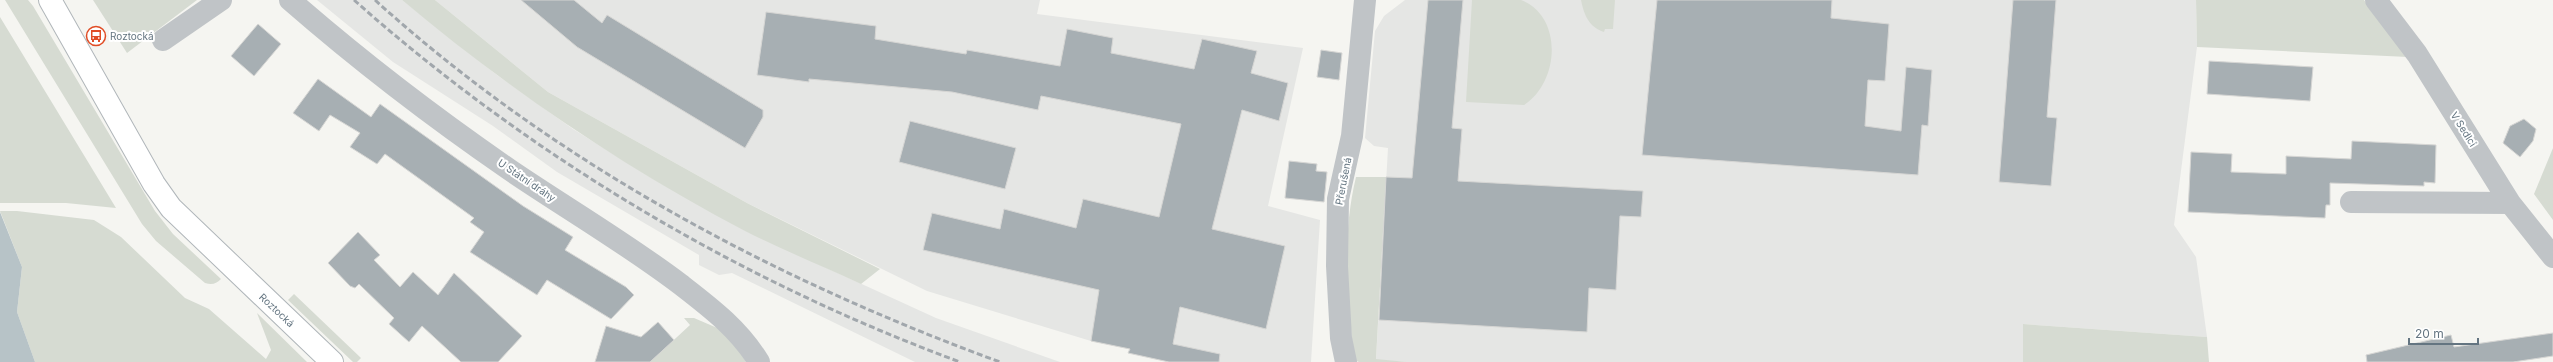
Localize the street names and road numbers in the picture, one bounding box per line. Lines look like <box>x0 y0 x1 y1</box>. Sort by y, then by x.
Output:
street label: V Sedlci <box>2449 109 2479 149</box>
street label: U Státní dráhy <box>496 156 558 204</box>
street label: Přerušená <box>1333 156 1353 206</box>
street label: Roztocká <box>257 291 297 329</box>

